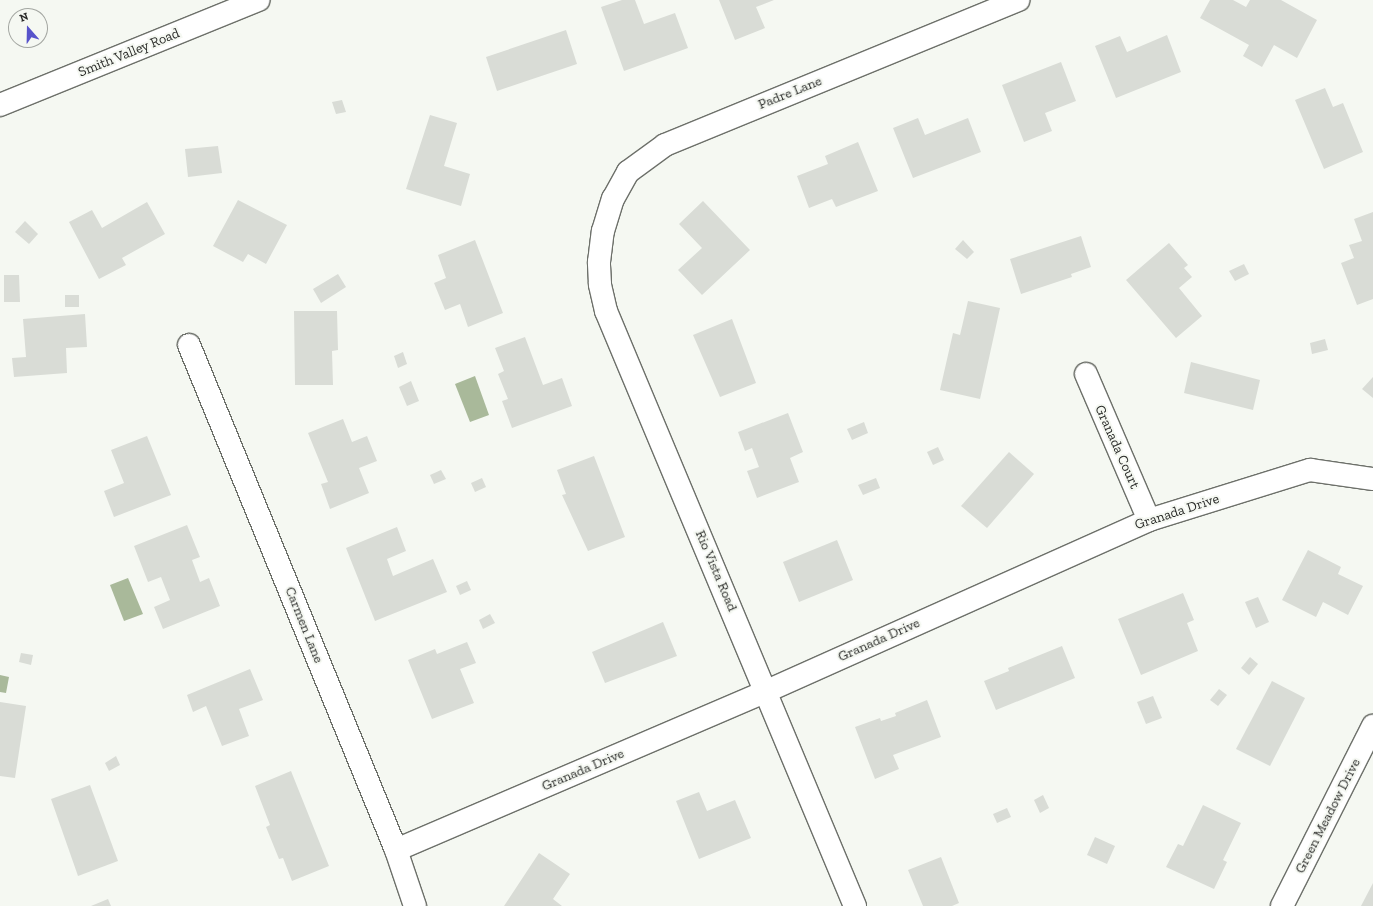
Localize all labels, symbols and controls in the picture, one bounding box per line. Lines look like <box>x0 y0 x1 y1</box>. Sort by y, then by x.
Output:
north arrow <box>8 8 48 48</box>
text: N <box>18 10 30 25</box>
street label: Smith Valley Road <box>75 25 183 81</box>
street label: Padre Lane <box>756 73 824 113</box>
street label: Granada Court <box>1091 403 1143 491</box>
street label: Granada Drive <box>1133 490 1221 534</box>
street label: Rio Vista Road <box>691 528 741 614</box>
street label: Carmen Lane <box>281 585 327 665</box>
street label: Granada Drive <box>836 614 922 666</box>
street label: Granada Drive <box>539 745 627 795</box>
street label: Green Meadow Drive <box>1292 756 1364 876</box>

